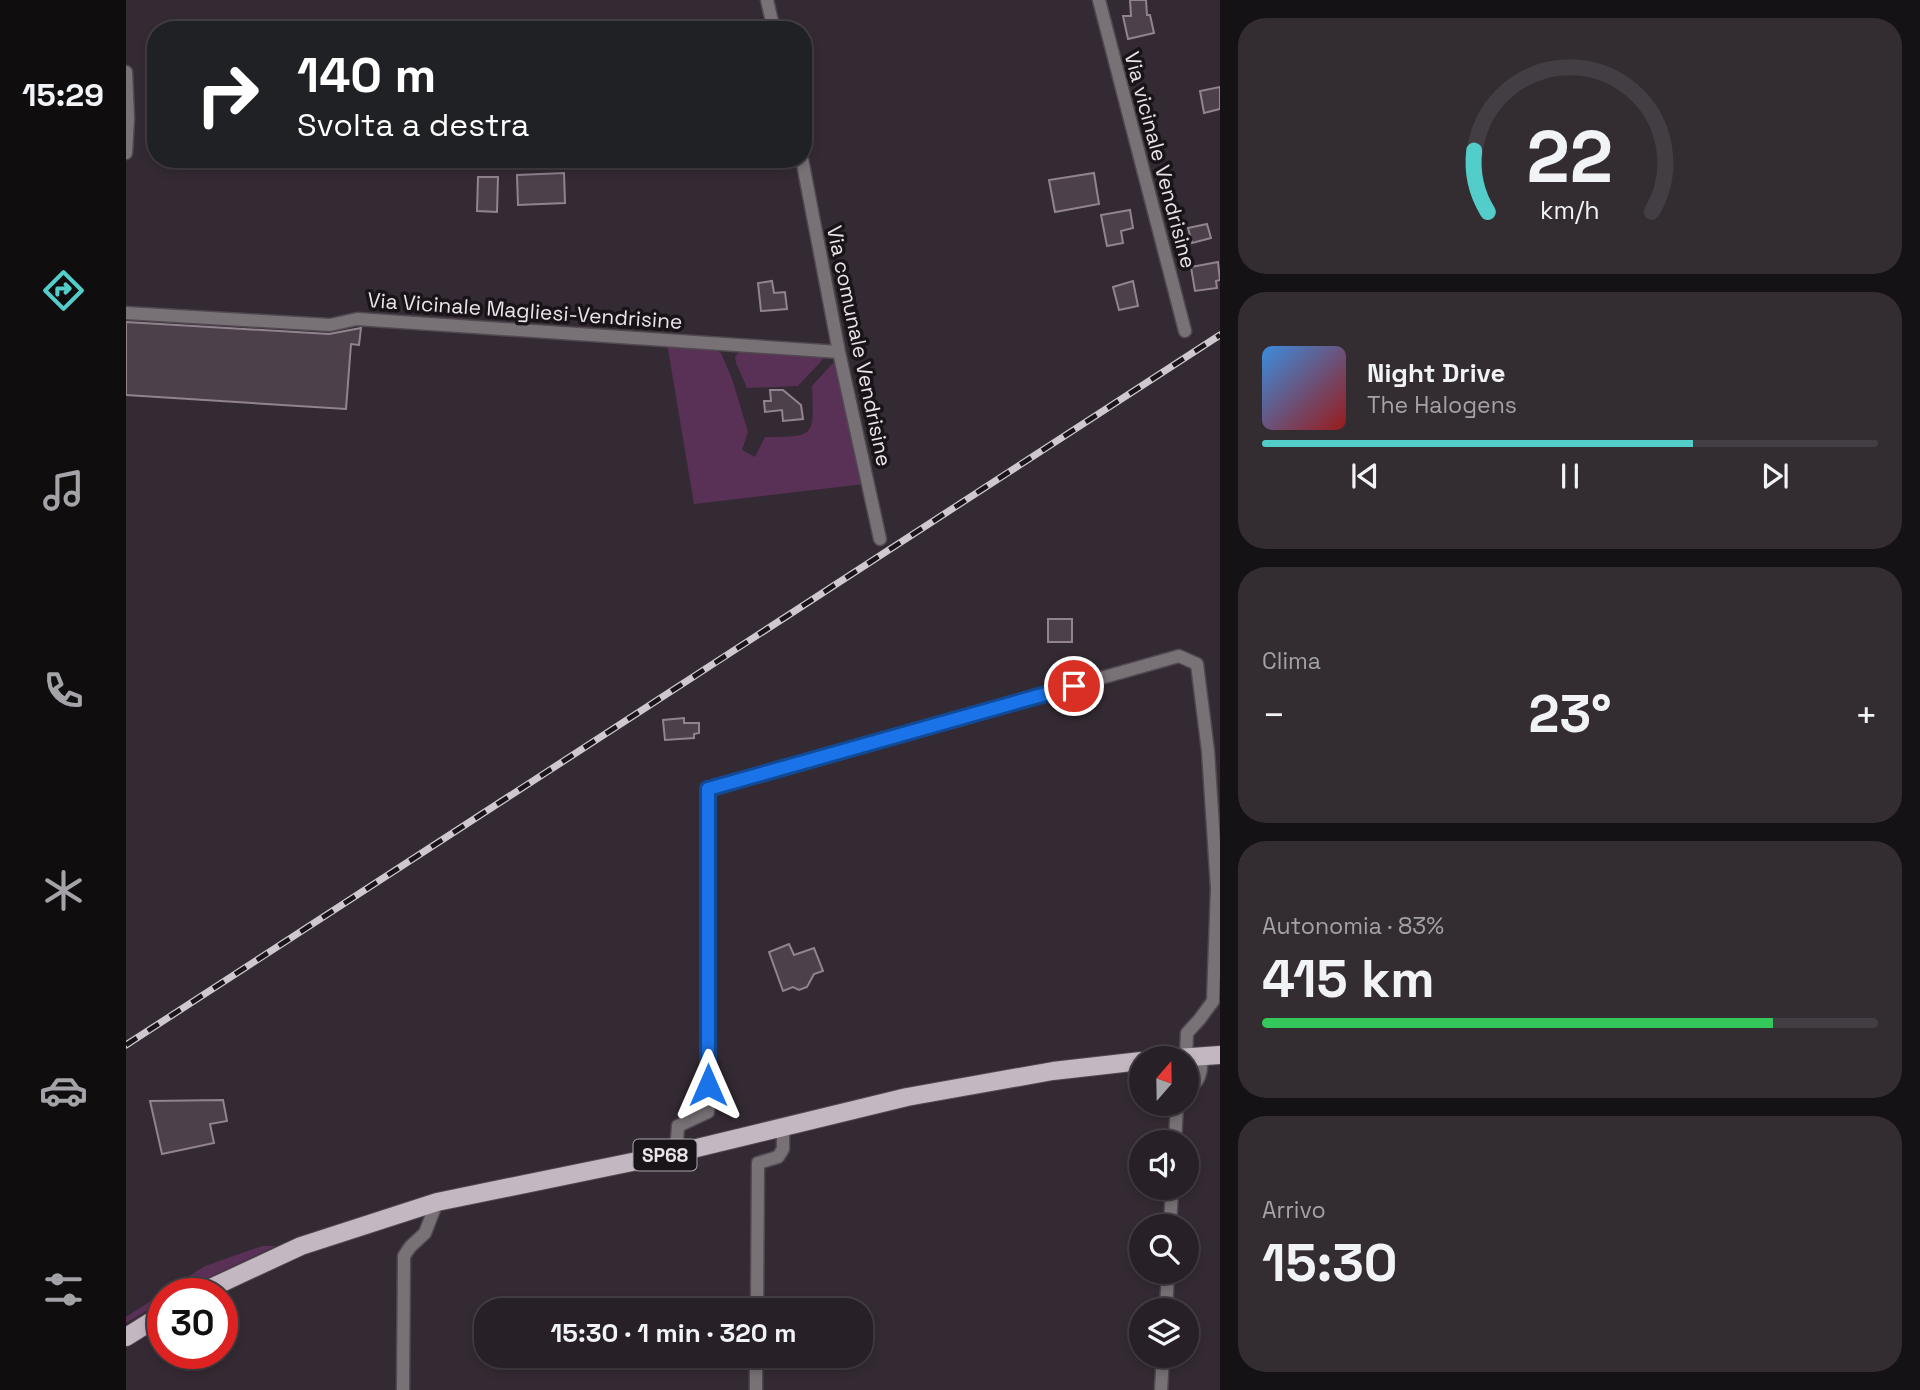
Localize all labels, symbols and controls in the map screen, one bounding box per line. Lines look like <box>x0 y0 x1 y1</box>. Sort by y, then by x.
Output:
text: 140 m <box>297 44 436 106</box>
icon: right <box>182 49 273 140</box>
street label: Via vicinale Vendrisine <box>1119 49 1202 271</box>
text: 15:29 <box>22 75 104 115</box>
text: Svolta a destra <box>297 105 529 145</box>
text: 22 <box>1527 111 1613 204</box>
text: km/h <box>1540 194 1600 226</box>
street label: Via comunale Vendrisine <box>821 223 898 469</box>
icon: directions <box>39 266 88 315</box>
street label: Via Vicinale Magliesi-Vendrisine <box>367 286 683 335</box>
text: Night Drive <box>1367 356 1505 390</box>
text: The Halogens <box>1367 390 1517 420</box>
icon: previous <box>1346 457 1384 495</box>
icon: pause <box>1551 457 1589 495</box>
icon: next <box>1756 457 1794 495</box>
icon: music <box>39 466 88 515</box>
text: Clima <box>1262 646 1321 676</box>
pin <box>1044 656 1104 716</box>
icon: phone <box>39 666 88 715</box>
icon: arrive <box>1055 667 1093 705</box>
text: 23° <box>1529 681 1612 747</box>
text: − <box>1262 691 1286 739</box>
text: + <box>1854 691 1878 739</box>
icon: climate <box>39 866 88 915</box>
text: Autonomia · 83% <box>1262 911 1444 941</box>
text: 415 km <box>1262 946 1435 1012</box>
north arrow <box>1129 1046 1199 1116</box>
map controls <box>1129 1046 1199 1368</box>
position arrow <box>671 1048 745 1122</box>
icon: car <box>39 1066 88 1115</box>
button: sound <box>1129 1130 1199 1200</box>
road number: SP68 <box>634 1140 696 1170</box>
text: Arrivo <box>1262 1195 1326 1225</box>
button: search <box>1129 1214 1199 1284</box>
text: 15:30 <box>1262 1230 1398 1296</box>
icon: filters <box>39 1265 88 1314</box>
speed limit sign: 30 <box>147 1278 238 1369</box>
button: layers <box>1129 1298 1199 1368</box>
text: 15:30 · 1 min · 320 m <box>551 1316 796 1350</box>

